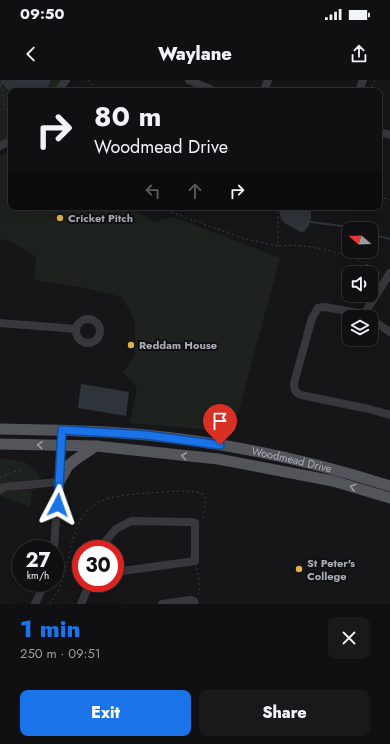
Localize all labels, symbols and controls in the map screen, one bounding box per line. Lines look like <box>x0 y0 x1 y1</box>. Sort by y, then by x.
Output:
text: 09:50 <box>20 3 64 25</box>
text: Waylane <box>158 41 232 67</box>
icon: back <box>20 43 42 65</box>
icon: share <box>348 43 370 65</box>
text: 80 m <box>94 96 161 137</box>
icon: right <box>28 104 80 156</box>
text: Woodmead Drive <box>94 134 228 160</box>
icon: left <box>142 180 164 202</box>
icon: ahead <box>184 180 206 202</box>
icon: right <box>226 180 248 202</box>
place label: Cricket Pitch <box>68 210 133 226</box>
marker: Cricket Pitch <box>55 213 65 223</box>
north arrow <box>342 222 378 258</box>
map controls <box>342 222 378 346</box>
button: sound <box>342 266 378 302</box>
button: layers <box>342 310 378 346</box>
place label: Reddam House <box>139 337 217 353</box>
marker: Reddam House <box>126 340 136 350</box>
pin <box>203 404 237 445</box>
icon: arrive <box>209 410 231 432</box>
one-way arrow <box>37 441 43 449</box>
street label: Woodmead Drive <box>250 443 334 477</box>
one-way arrow <box>181 452 187 461</box>
one-way arrow <box>349 483 356 492</box>
position arrow <box>37 484 79 526</box>
speed limit sign: 30 <box>72 540 124 592</box>
text: 27 <box>25 546 51 575</box>
place label: St Peter's College <box>307 555 355 584</box>
marker: St Peter's College <box>294 564 304 574</box>
text: km/h <box>27 568 49 583</box>
text: 1 min <box>20 611 81 646</box>
button: close <box>328 617 370 659</box>
text: 250 m · 09:51 <box>20 644 101 663</box>
button: Exit <box>20 690 191 736</box>
button: Share <box>199 690 370 736</box>

